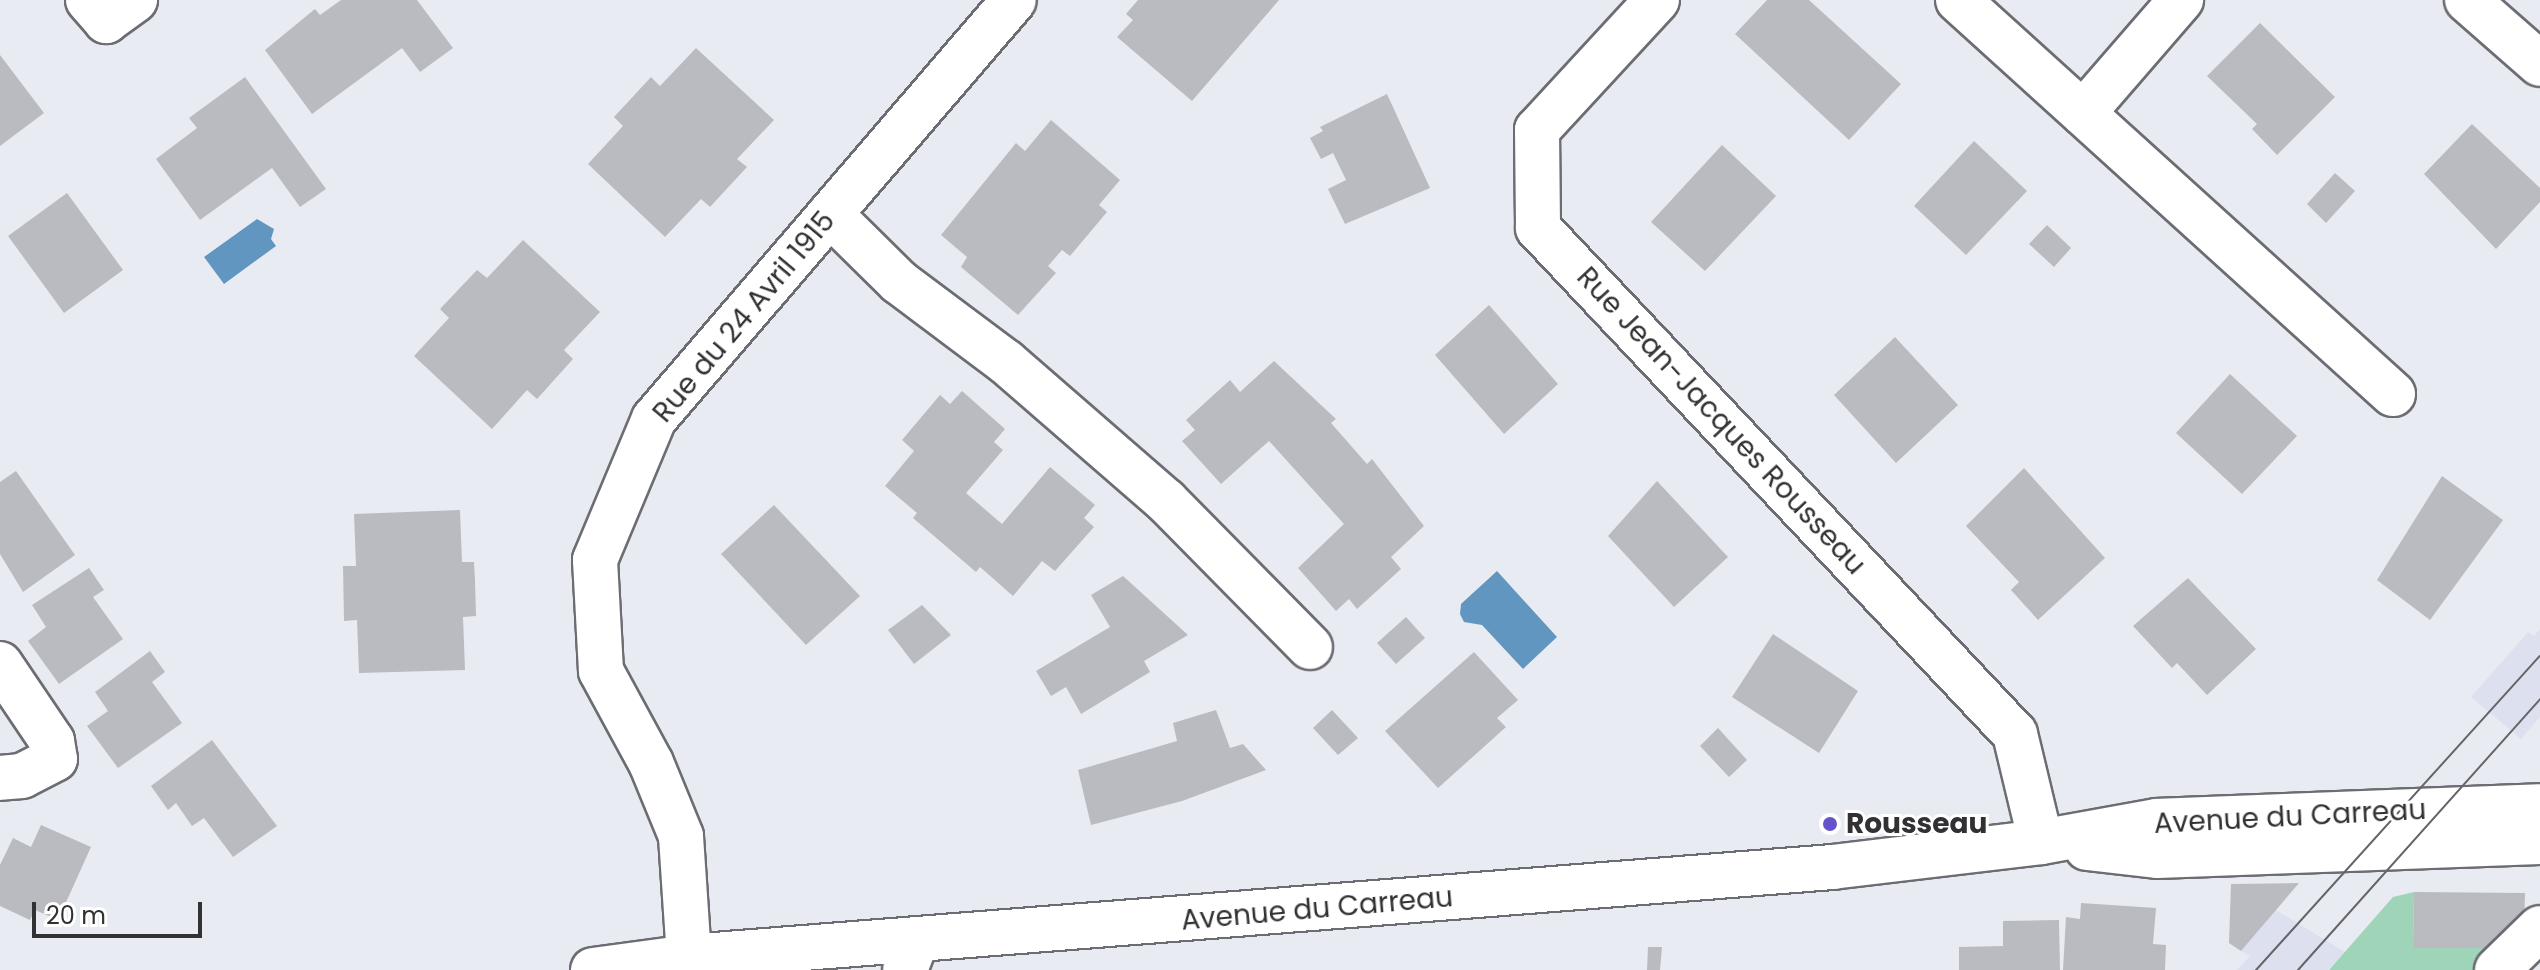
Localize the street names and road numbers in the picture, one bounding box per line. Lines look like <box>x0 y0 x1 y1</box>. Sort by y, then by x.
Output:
street label: Rue du 24 Avril 1915 <box>646 205 842 429</box>
street label: Rue Jean-Jacques Rousseau <box>1570 260 1872 582</box>
street label: Avenue du Carreau <box>2153 793 2427 841</box>
street label: Avenue du Carreau <box>1180 880 1454 938</box>

